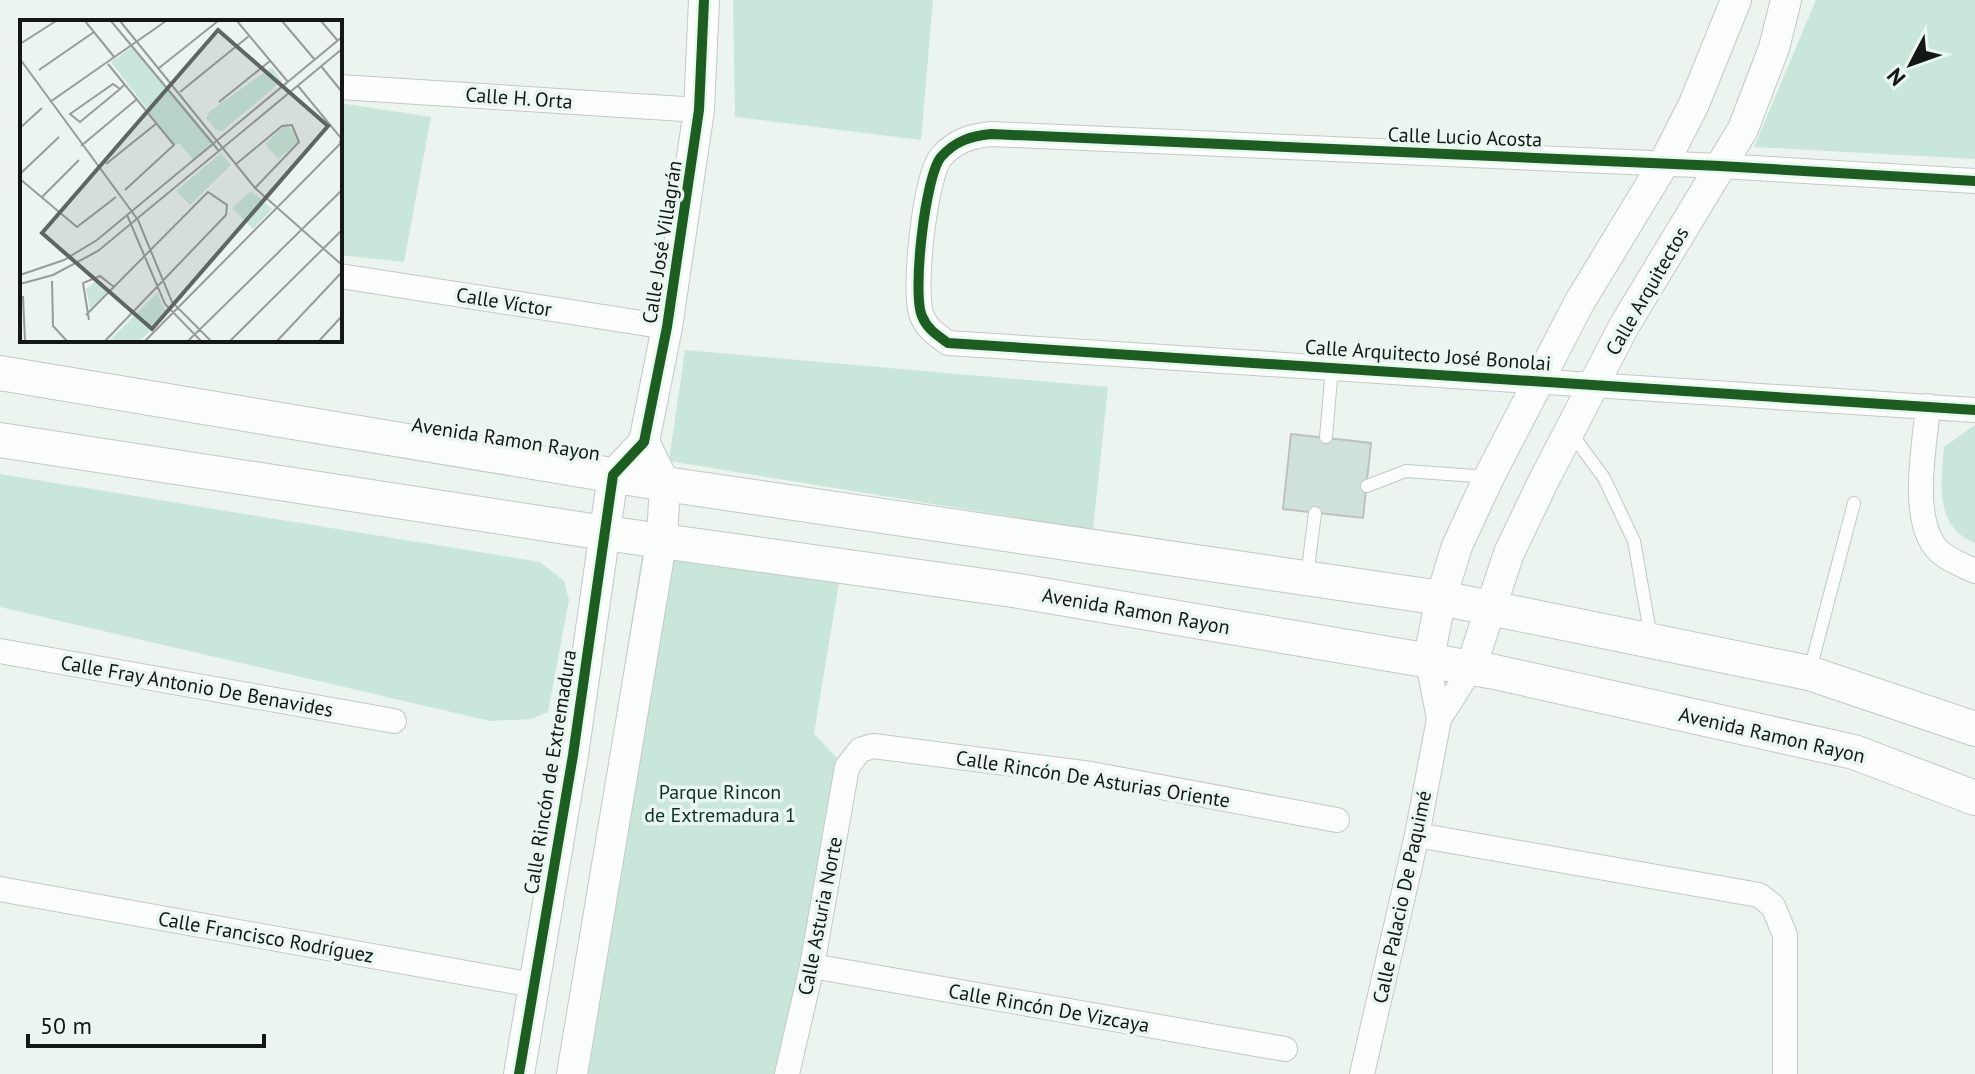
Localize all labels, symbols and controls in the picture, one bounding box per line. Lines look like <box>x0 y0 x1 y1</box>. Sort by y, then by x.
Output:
inset map <box>20 20 342 342</box>
north arrow <box>1871 24 1951 104</box>
text: N <box>1881 62 1911 92</box>
street label: Calle H. Orta <box>464 81 574 115</box>
street label: Calle Lucio Acosta <box>1387 121 1543 153</box>
street label: Calle José Villagrán <box>636 159 688 325</box>
street label: Calle Arquitectos <box>1600 222 1694 360</box>
street label: Calle Víctor <box>454 282 554 322</box>
street label: Calle Arquitecto José Bonolai <box>1304 333 1552 377</box>
street label: Avenida Ramon Rayon <box>410 411 602 467</box>
street label: Avenida Ramon Rayon <box>1040 582 1232 640</box>
street label: Calle Rincón de Extremadura <box>518 648 582 896</box>
street label: Calle Fray Antonio De Benavides <box>59 649 335 723</box>
street label: Avenida Ramon Rayon <box>1676 701 1868 769</box>
street label: Calle Rincón De Asturias Oriente <box>954 744 1232 814</box>
park label: Parque Rincon de Extremadura 1 <box>644 779 796 828</box>
street label: Calle Palacio De Paquimé <box>1367 788 1437 1006</box>
street label: Calle Asturia Norte <box>792 835 848 997</box>
street label: Calle Francisco Rodríguez <box>156 905 376 969</box>
street label: Calle Rincón De Vizcaya <box>947 978 1151 1038</box>
scale bar <box>28 998 264 1048</box>
text: 50 m <box>40 1010 92 1041</box>

